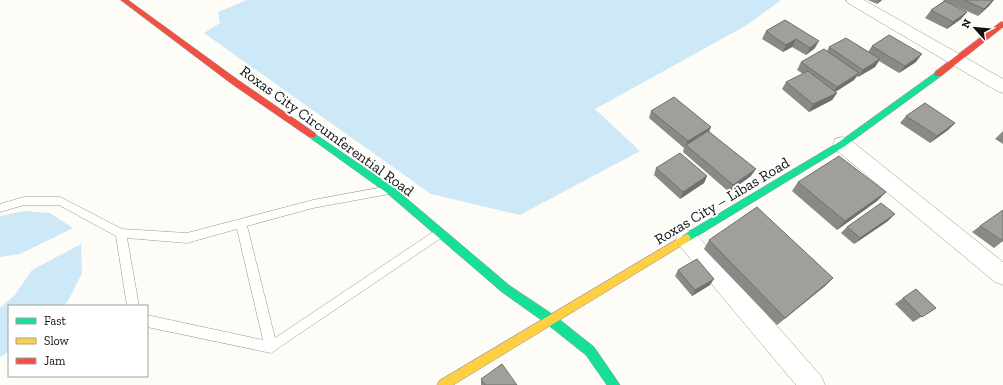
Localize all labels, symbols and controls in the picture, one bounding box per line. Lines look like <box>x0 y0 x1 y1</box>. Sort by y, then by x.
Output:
north arrow <box>955 8 995 48</box>
text: N <box>959 16 975 30</box>
street label: Roxas City Circumferential Road <box>237 62 418 201</box>
street label: Roxas City – Libas Road <box>651 153 793 248</box>
legend <box>8 305 148 377</box>
text: Fast <box>44 314 67 328</box>
text: Slow <box>44 334 70 348</box>
text: Jam <box>44 354 66 368</box>

